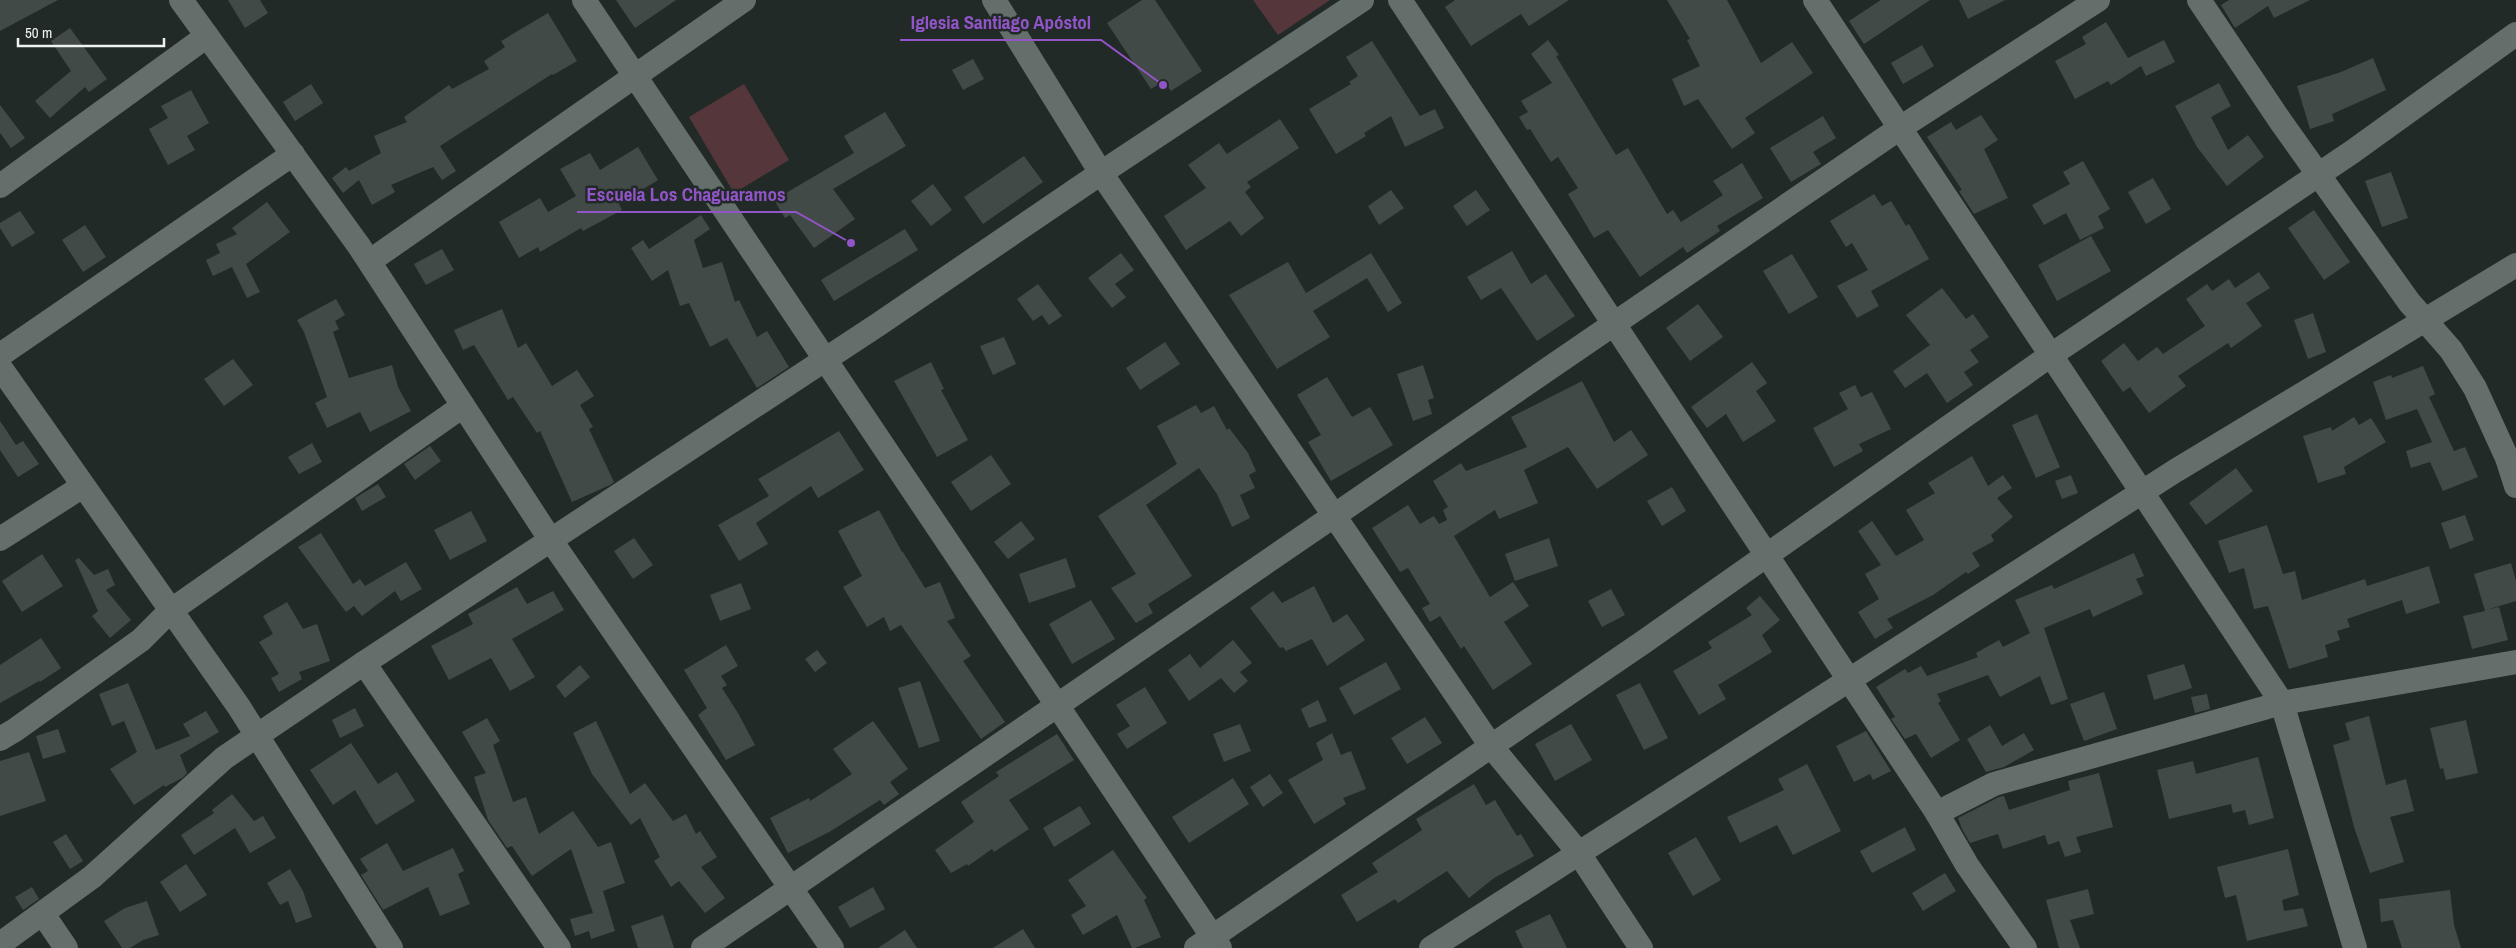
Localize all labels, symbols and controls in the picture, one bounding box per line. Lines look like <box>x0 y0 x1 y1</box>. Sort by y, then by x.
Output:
callout: Iglesia Santiago Apóstol <box>900 6 1101 40</box>
text: Iglesia Santiago Apóstol <box>911 9 1091 35</box>
scale bar <box>18 15 164 47</box>
text: 50 m <box>25 22 52 43</box>
callout: Escuela Los Chaguaramos <box>577 178 796 212</box>
text: Escuela Los Chaguaramos <box>586 181 786 207</box>

